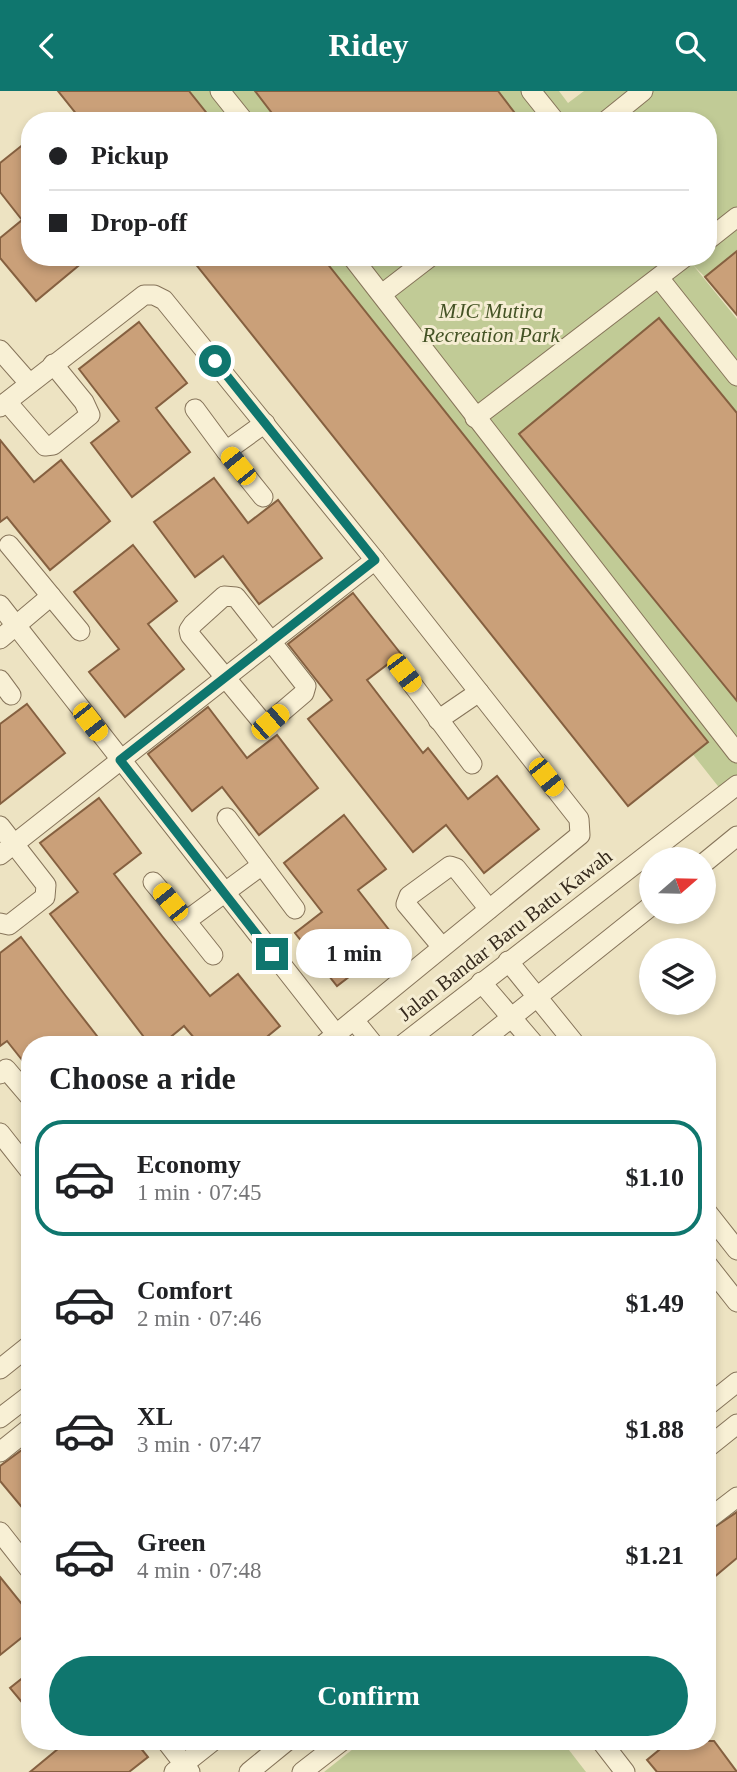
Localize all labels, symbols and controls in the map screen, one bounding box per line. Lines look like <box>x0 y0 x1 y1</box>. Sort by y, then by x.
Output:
icon: back <box>28 27 66 65</box>
text: Ridey <box>329 27 409 63</box>
icon: search <box>671 27 709 65</box>
text: Pickup <box>91 141 169 170</box>
text: Drop-off <box>91 208 187 237</box>
park label: MJC Mutira Recreation Park <box>421 299 560 347</box>
route start <box>199 345 231 377</box>
car <box>217 443 260 489</box>
car <box>383 650 426 696</box>
car <box>69 699 112 745</box>
car <box>248 700 293 744</box>
car <box>525 754 568 800</box>
street label: Jalan Bandar Baru Batu Kawah <box>393 844 617 1026</box>
north arrow <box>639 847 716 924</box>
map controls <box>639 847 716 1015</box>
car <box>149 879 192 925</box>
callout: 1 min <box>296 929 412 979</box>
route end <box>256 938 288 970</box>
button: layers <box>639 938 716 1015</box>
text: 1 min <box>326 941 382 966</box>
text: Choose a ride <box>49 1060 236 1096</box>
icon: car <box>53 1147 116 1210</box>
text: Economy <box>137 1150 241 1179</box>
text: $1.10 <box>626 1163 684 1192</box>
text: 1 min · 07:45 <box>137 1180 262 1205</box>
icon: car <box>53 1273 116 1336</box>
text: Comfort <box>137 1276 232 1305</box>
text: $1.49 <box>626 1289 684 1318</box>
text: 2 min · 07:46 <box>137 1306 262 1331</box>
icon: car <box>53 1399 116 1462</box>
text: XL <box>137 1402 173 1431</box>
text: $1.88 <box>626 1415 684 1444</box>
text: 3 min · 07:47 <box>137 1432 262 1457</box>
icon: car <box>53 1525 116 1588</box>
text: Green <box>137 1528 206 1557</box>
text: $1.21 <box>626 1541 684 1570</box>
text: 4 min · 07:48 <box>137 1558 262 1583</box>
button: Confirm <box>49 1656 688 1736</box>

